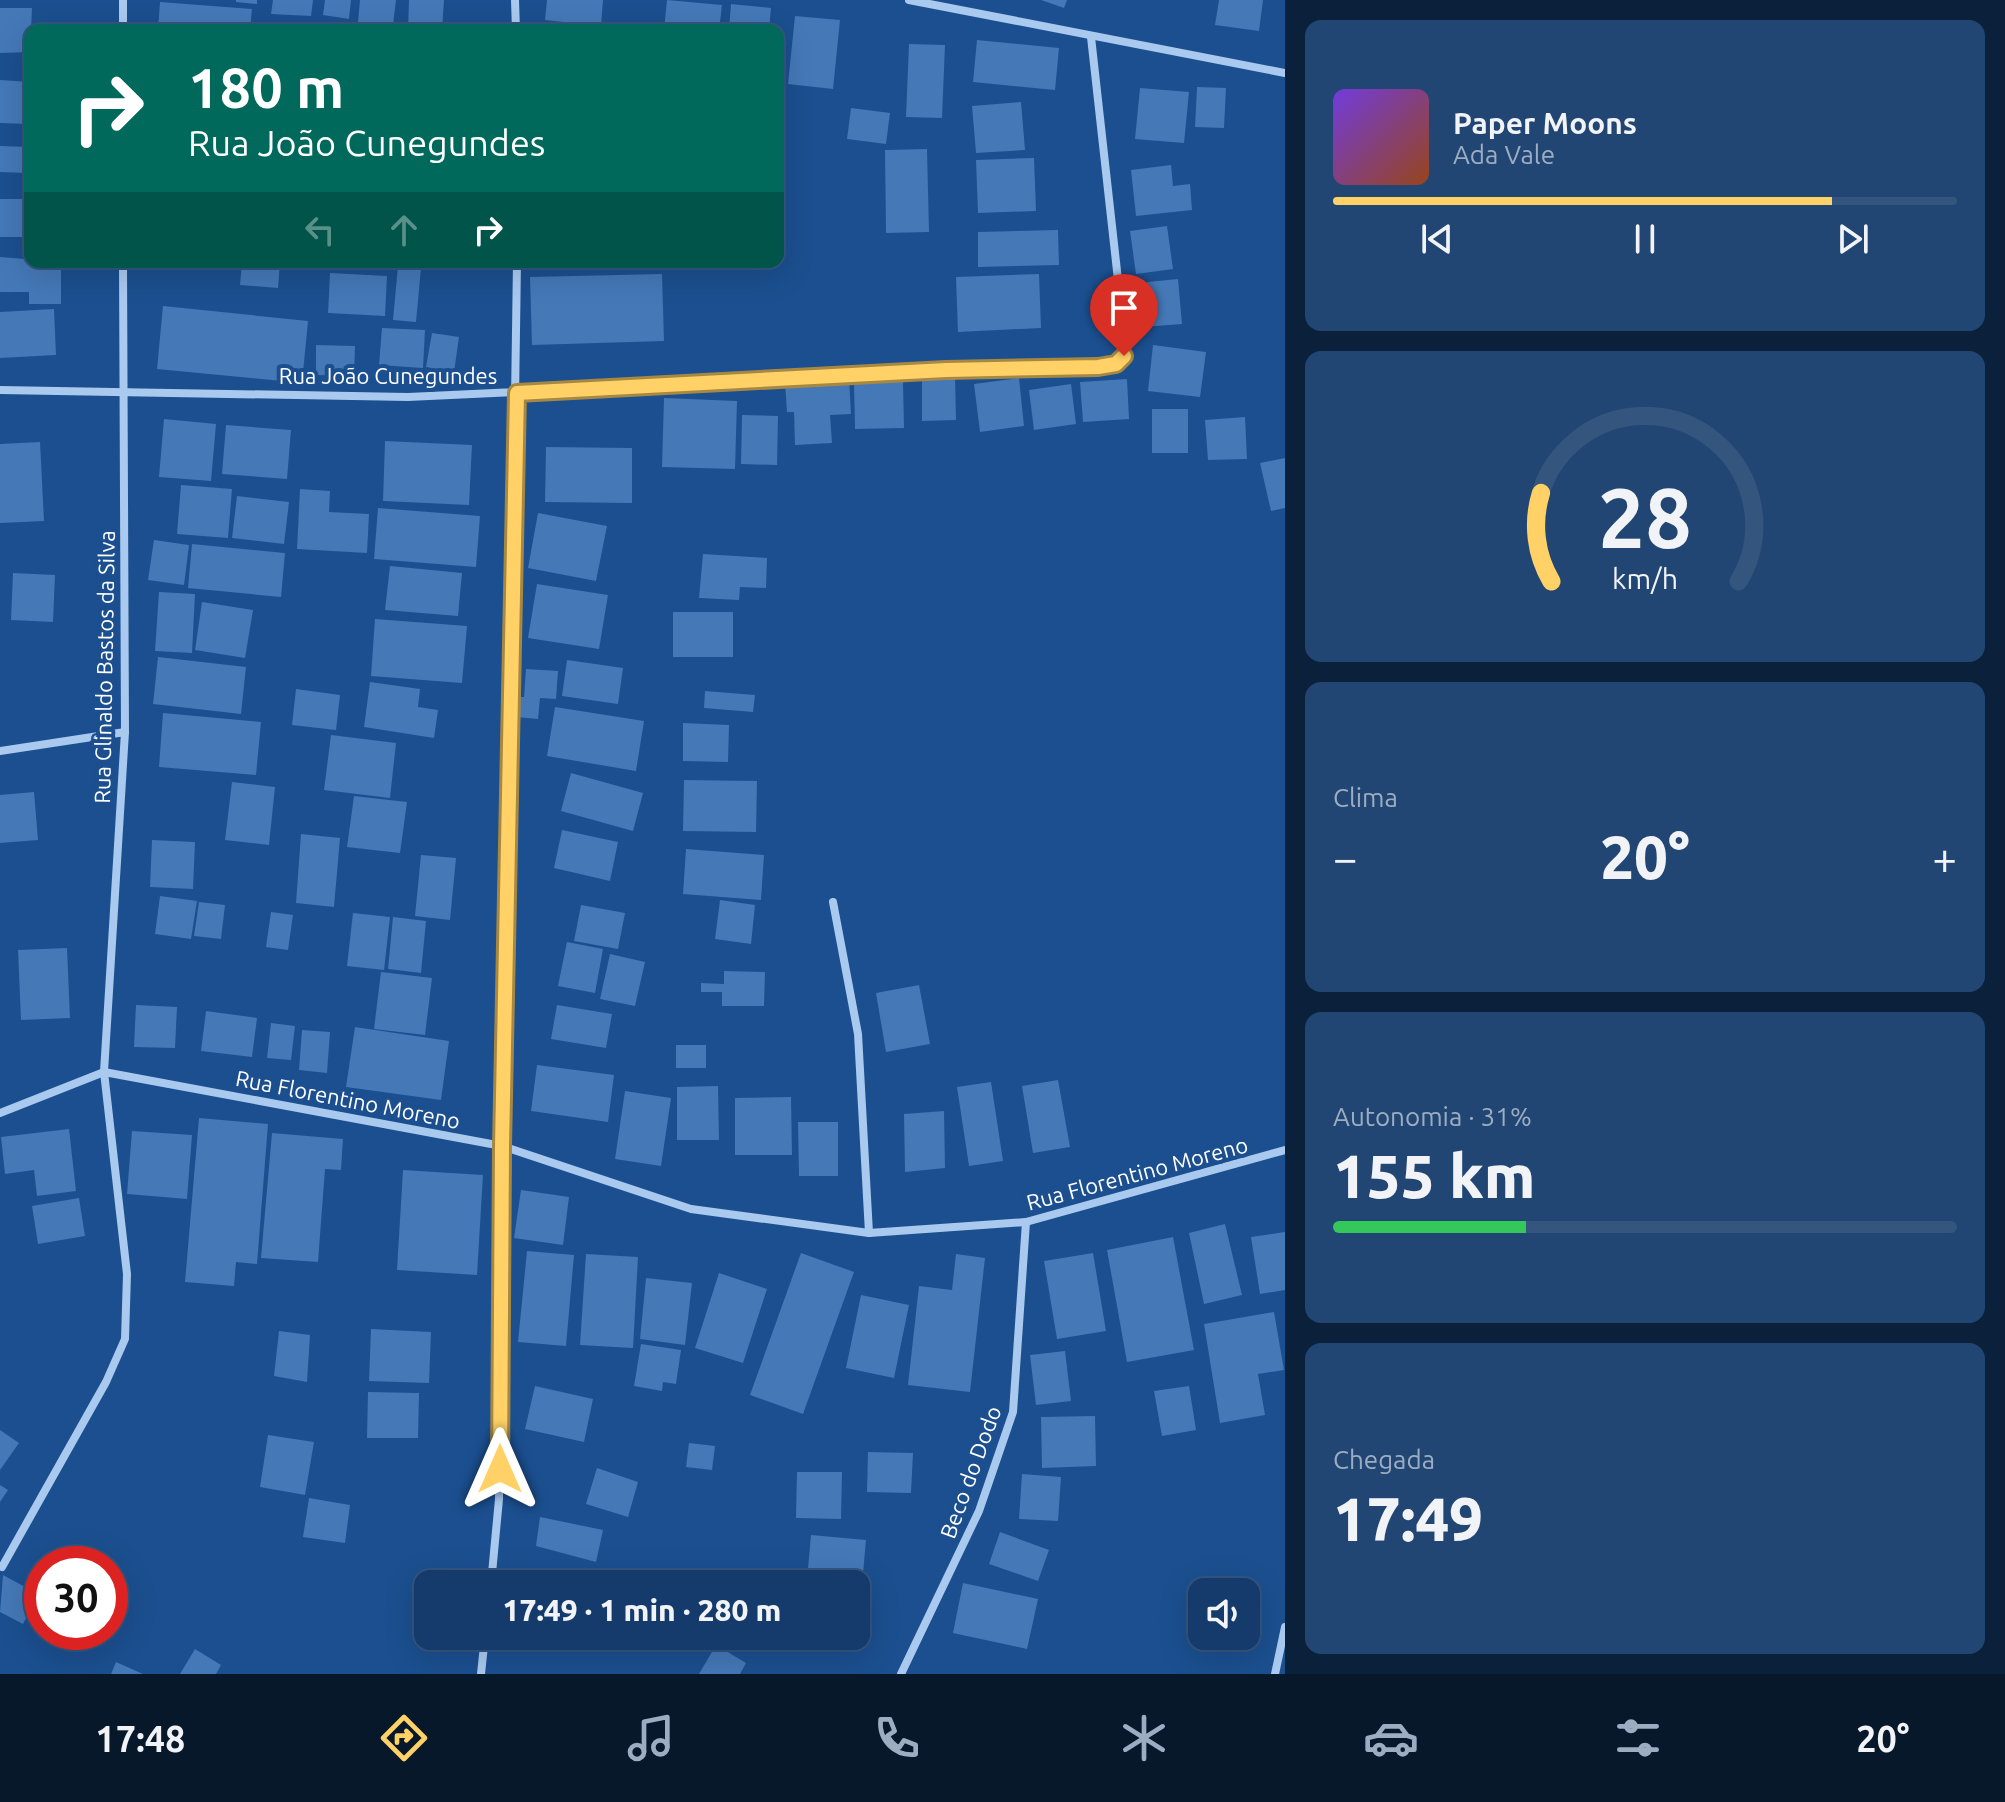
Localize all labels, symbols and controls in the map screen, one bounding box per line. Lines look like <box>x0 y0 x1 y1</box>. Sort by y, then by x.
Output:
icon: right <box>56 56 160 160</box>
text: 180 m <box>188 56 344 119</box>
text: Paper Moons <box>1453 106 1637 140</box>
text: Rua João Cunegundes <box>188 122 545 163</box>
text: Ada Vale <box>1453 140 1555 169</box>
icon: left <box>298 208 342 252</box>
icon: ahead <box>382 208 426 252</box>
icon: right <box>466 208 510 252</box>
icon: previous <box>1415 217 1459 261</box>
icon: pause <box>1623 217 1667 261</box>
icon: next <box>1831 217 1875 261</box>
pin <box>1090 274 1158 356</box>
icon: arrive <box>1102 286 1146 330</box>
street label: Rua João Cunegundes <box>279 363 497 388</box>
text: 28 <box>1598 470 1692 564</box>
street label: Rua Glinaldo Bastos da Silva <box>89 530 119 804</box>
text: km/h <box>1612 562 1678 594</box>
text: Clima <box>1333 783 1398 812</box>
text: 20° <box>1600 823 1690 890</box>
text: − <box>1333 833 1358 882</box>
text: + <box>1932 833 1957 882</box>
street label: Rua Florentino Moreno <box>234 1065 462 1133</box>
text: Autonomia · 31% <box>1333 1102 1532 1131</box>
street label: Rua Florentino Moreno <box>1024 1131 1250 1215</box>
text: 155 km <box>1333 1142 1535 1209</box>
street label: Beco do Dodo <box>934 1402 1006 1542</box>
position arrow <box>458 1427 542 1511</box>
text: Chegada <box>1333 1445 1435 1474</box>
text: 17:49 <box>1333 1485 1483 1552</box>
speed limit sign: 30 <box>24 1546 128 1650</box>
map controls <box>1188 1578 1260 1650</box>
button: sound <box>1188 1578 1260 1650</box>
text: 17:49 · 1 min · 280 m <box>503 1593 781 1627</box>
icon: directions <box>376 1710 432 1766</box>
icon: music <box>623 1710 679 1766</box>
icon: phone <box>869 1710 925 1766</box>
icon: climate <box>1116 1710 1172 1766</box>
icon: car <box>1363 1710 1419 1766</box>
icon: filters <box>1610 1710 1666 1766</box>
text: 17:48 <box>95 1718 185 1759</box>
text: 20° <box>1856 1718 1910 1759</box>

